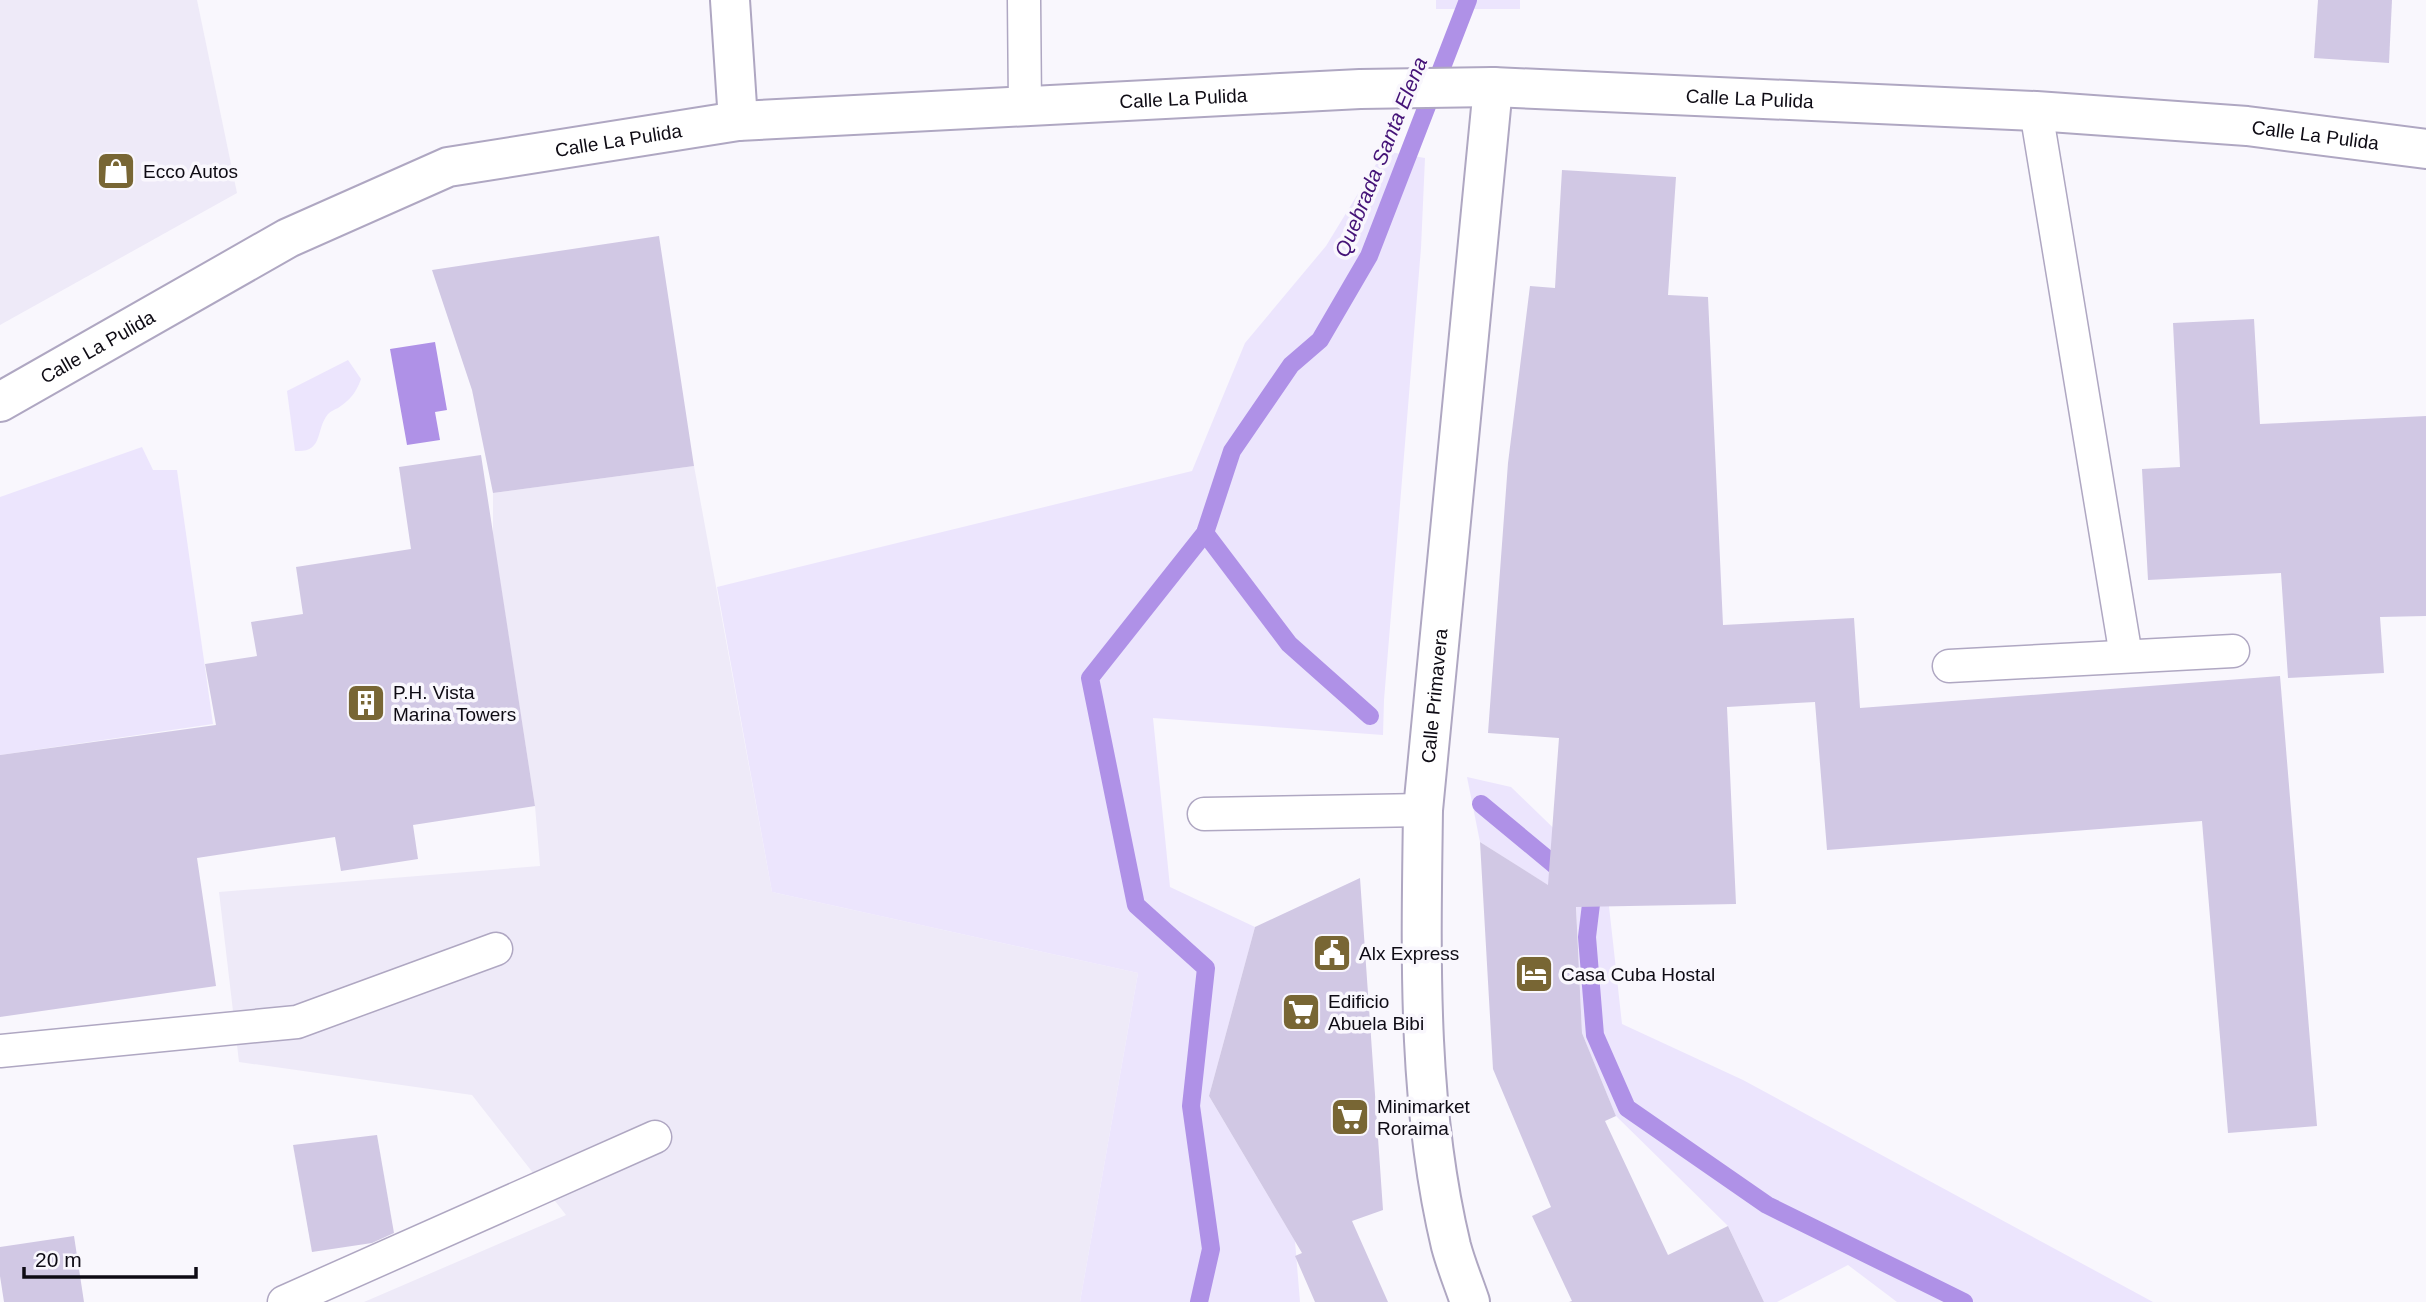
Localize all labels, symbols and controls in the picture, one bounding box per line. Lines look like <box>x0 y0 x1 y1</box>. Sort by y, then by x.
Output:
water label: Quebrada Santa Elena <box>1330 53 1431 260</box>
street label: Calle La Pulida <box>1119 85 1248 112</box>
street label: Calle La Pulida <box>1685 86 1815 112</box>
street label: Calle La Pulida <box>2251 117 2381 154</box>
street label: Calle La Pulida <box>554 120 684 161</box>
shop icon: Ecco Autos <box>95 150 137 192</box>
place label: Ecco Autos <box>143 161 238 182</box>
street label: Calle La Pulida <box>37 306 159 388</box>
street label: Calle Primavera <box>1418 627 1452 764</box>
building icon: P.H. Vista Marina Towers <box>345 682 387 724</box>
place label: P.H. Vista Marina Towers <box>393 682 516 725</box>
public building icon: Alx Express <box>1311 932 1353 974</box>
place label: Alx Express <box>1359 943 1459 964</box>
hotel icon: Casa Cuba Hostal <box>1513 953 1555 995</box>
place label: Casa Cuba Hostal <box>1561 964 1715 985</box>
supermarket icon: Edificio Abuela Bibi <box>1280 991 1322 1033</box>
place label: Edificio Abuela Bibi <box>1328 991 1424 1034</box>
supermarket icon: Minimarket Roraima <box>1329 1096 1371 1138</box>
place label: Minimarket Roraima <box>1377 1096 1471 1139</box>
scale bar <box>24 1236 196 1280</box>
text: 20 m <box>35 1248 82 1271</box>

